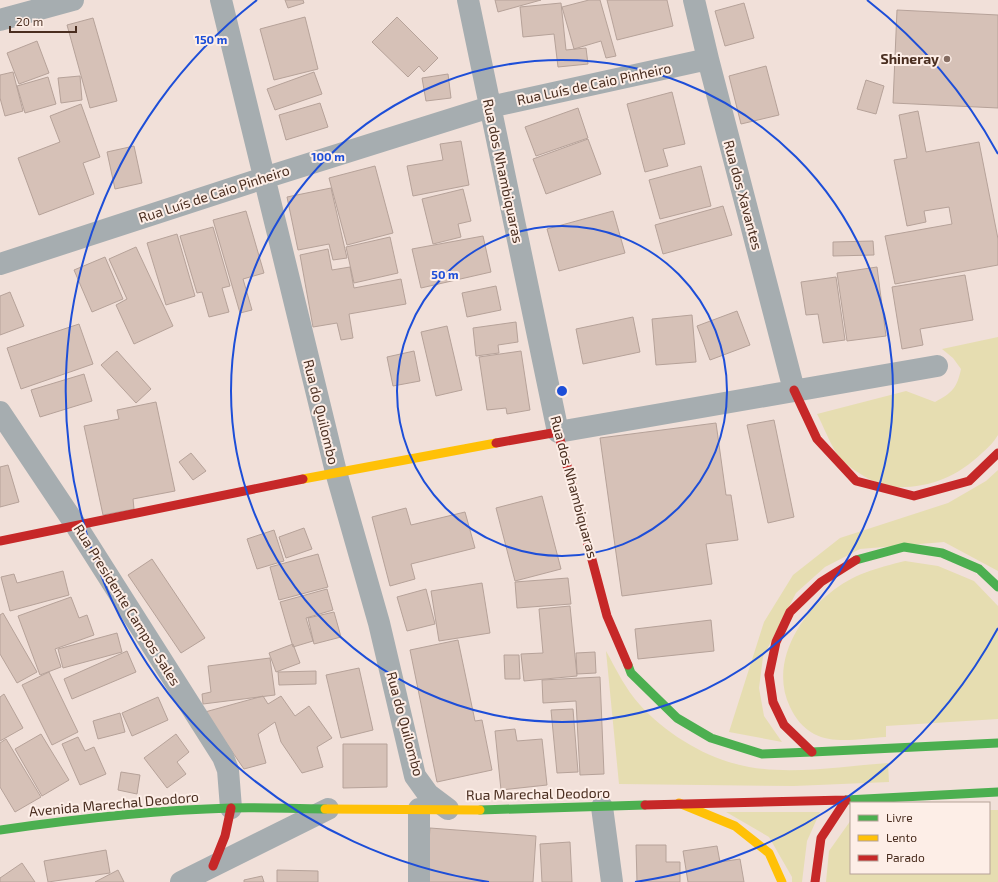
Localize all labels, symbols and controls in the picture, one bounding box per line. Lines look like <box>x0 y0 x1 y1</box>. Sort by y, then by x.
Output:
scale bar <box>10 8 76 34</box>
text: 20 m <box>16 14 43 28</box>
text: 150 m <box>195 32 227 46</box>
place label: Shineray <box>880 50 939 67</box>
marker: Shineray <box>942 54 952 64</box>
street label: Rua Luís de Caio Pinheiro <box>515 59 673 108</box>
street label: Rua dos Nhambiquaras <box>480 97 527 245</box>
street label: Rua dos Xavantes <box>721 138 766 252</box>
text: 100 m <box>311 149 345 163</box>
street label: Rua Luís de Caio Pinheiro <box>136 161 291 226</box>
text: 50 m <box>431 267 459 281</box>
street label: Rua do Quilombo <box>300 358 343 466</box>
centre of rings <box>555 384 569 398</box>
street label: Rua dos Nhambiquaras <box>547 414 602 560</box>
street label: Rua Presidente Campos Sales <box>71 521 184 689</box>
street label: Rua do Quilombo <box>383 670 428 778</box>
street label: Rua Marechal Deodoro <box>466 784 610 803</box>
street label: Avenida Marechal Deodoro <box>28 788 200 819</box>
legend <box>850 802 990 874</box>
text: Livre <box>886 810 913 824</box>
text: Lento <box>886 830 917 844</box>
text: Parado <box>886 850 925 864</box>

